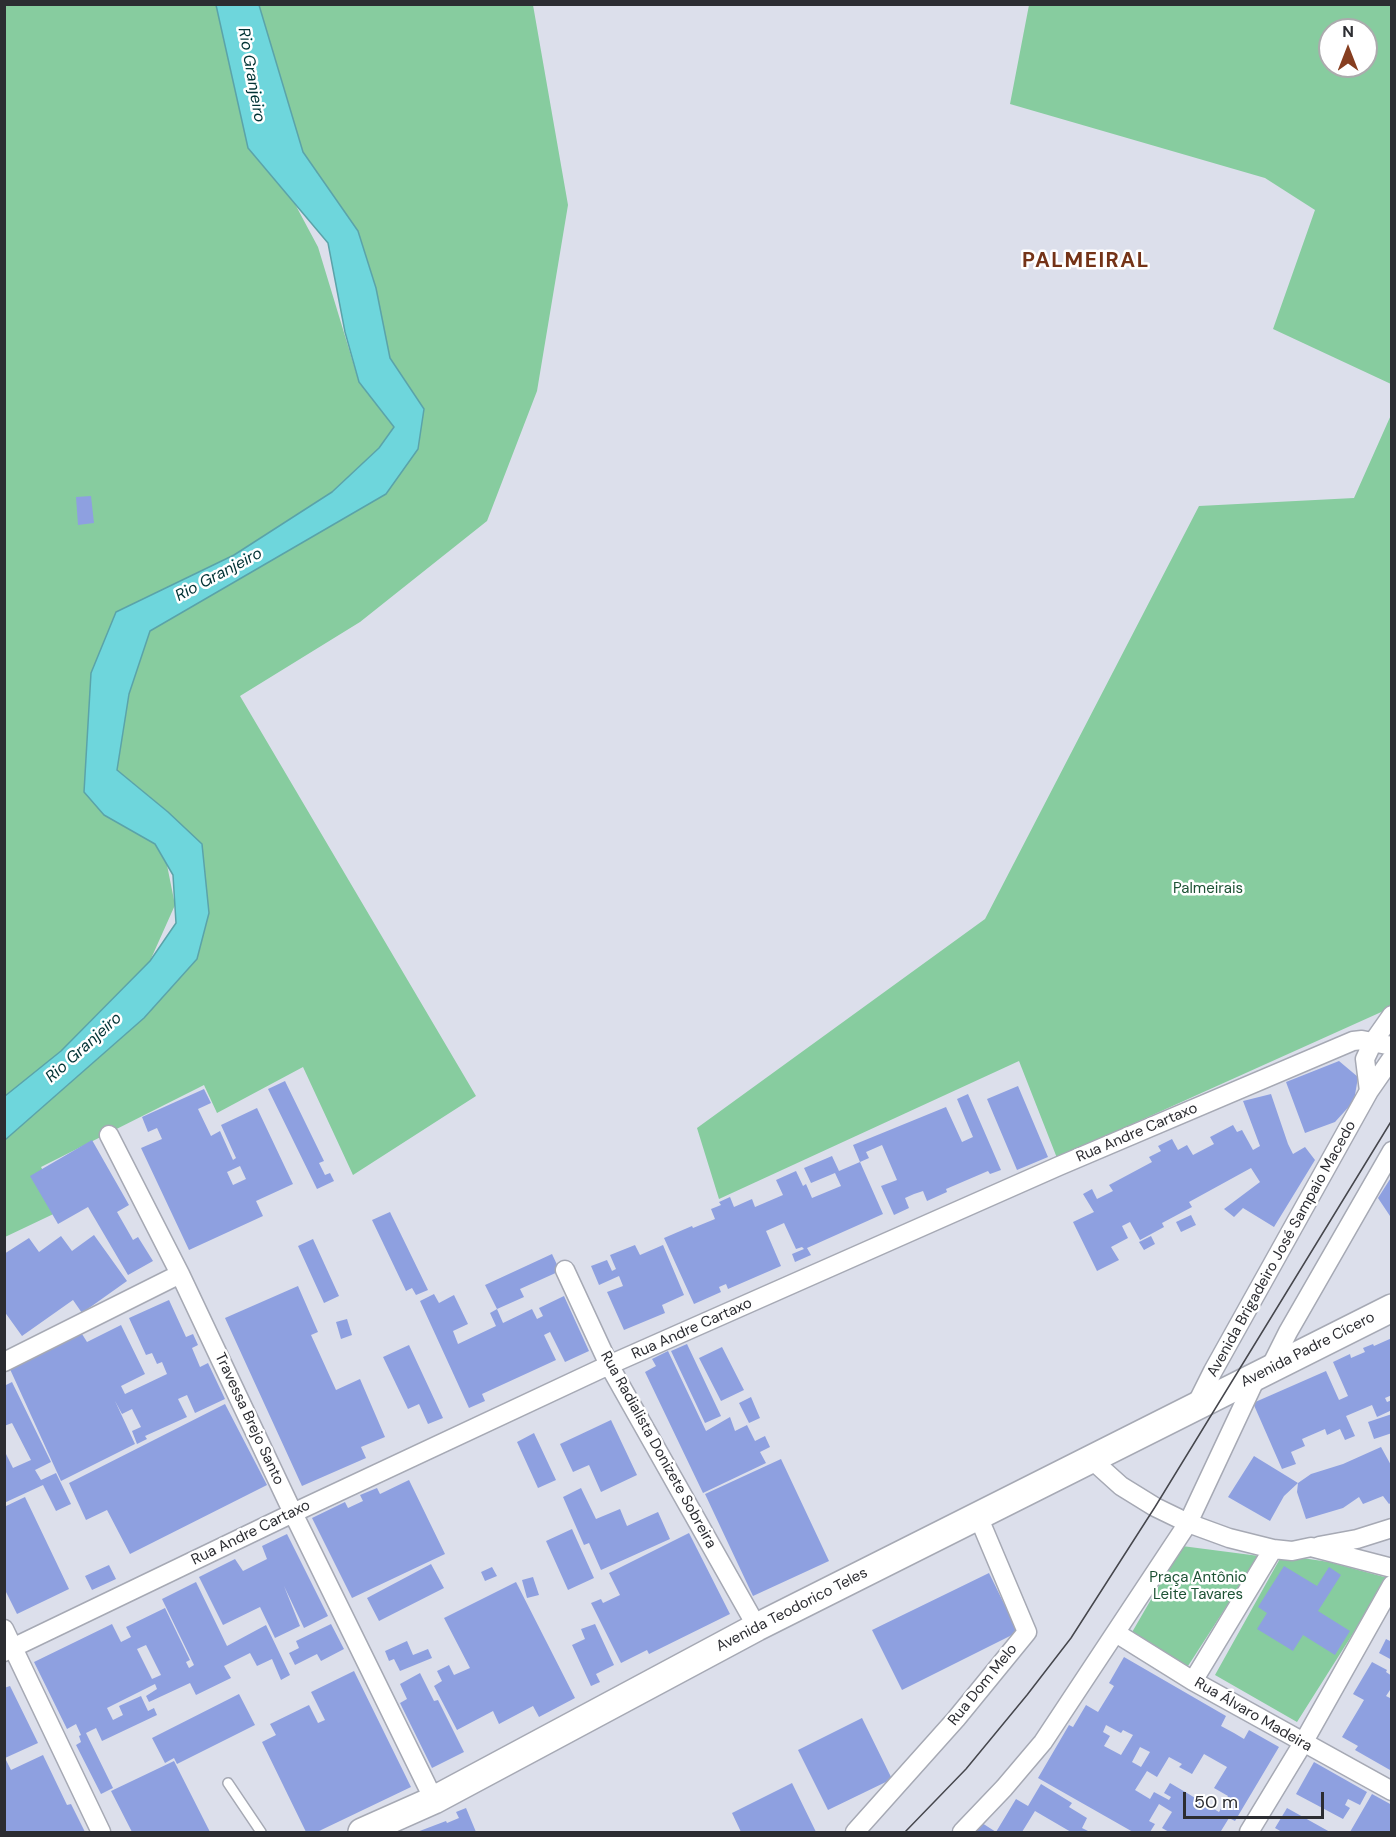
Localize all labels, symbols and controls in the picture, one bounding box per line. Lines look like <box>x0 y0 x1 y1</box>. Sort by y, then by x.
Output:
north arrow <box>1318 18 1378 78</box>
text: N <box>1342 21 1354 42</box>
water label: Rio Granjeiro <box>233 26 269 124</box>
district label: PALMEIRAL <box>1022 248 1150 274</box>
water label: Rio Granjeiro <box>172 544 266 606</box>
park label: Palmeirais <box>1173 880 1243 898</box>
water label: Rio Granjeiro <box>42 1009 126 1087</box>
street label: Rua Andre Cartaxo <box>1074 1099 1200 1167</box>
street label: Avenida Brigadeiro José Sampaio Macedo <box>1204 1118 1360 1380</box>
street label: Rua Andre Cartaxo <box>629 1294 755 1364</box>
street label: Avenida Padre Cícero <box>1238 1308 1378 1392</box>
street label: Rua Radialista Donizete Sobreira <box>596 1348 720 1552</box>
street label: Travessa Brejo Santo <box>210 1350 288 1488</box>
street label: Rua Andre Cartaxo <box>189 1496 313 1570</box>
street label: Avenida Teodorico Teles <box>713 1564 871 1656</box>
park label: Praça Antônio Leite Tavares <box>1149 1569 1247 1604</box>
street label: Rua Dom Melo <box>945 1641 1021 1729</box>
street label: Rua Álvaro Madeira <box>1191 1674 1315 1756</box>
scale bar <box>1186 1780 1327 1818</box>
text: 50 m <box>1194 1790 1238 1814</box>

